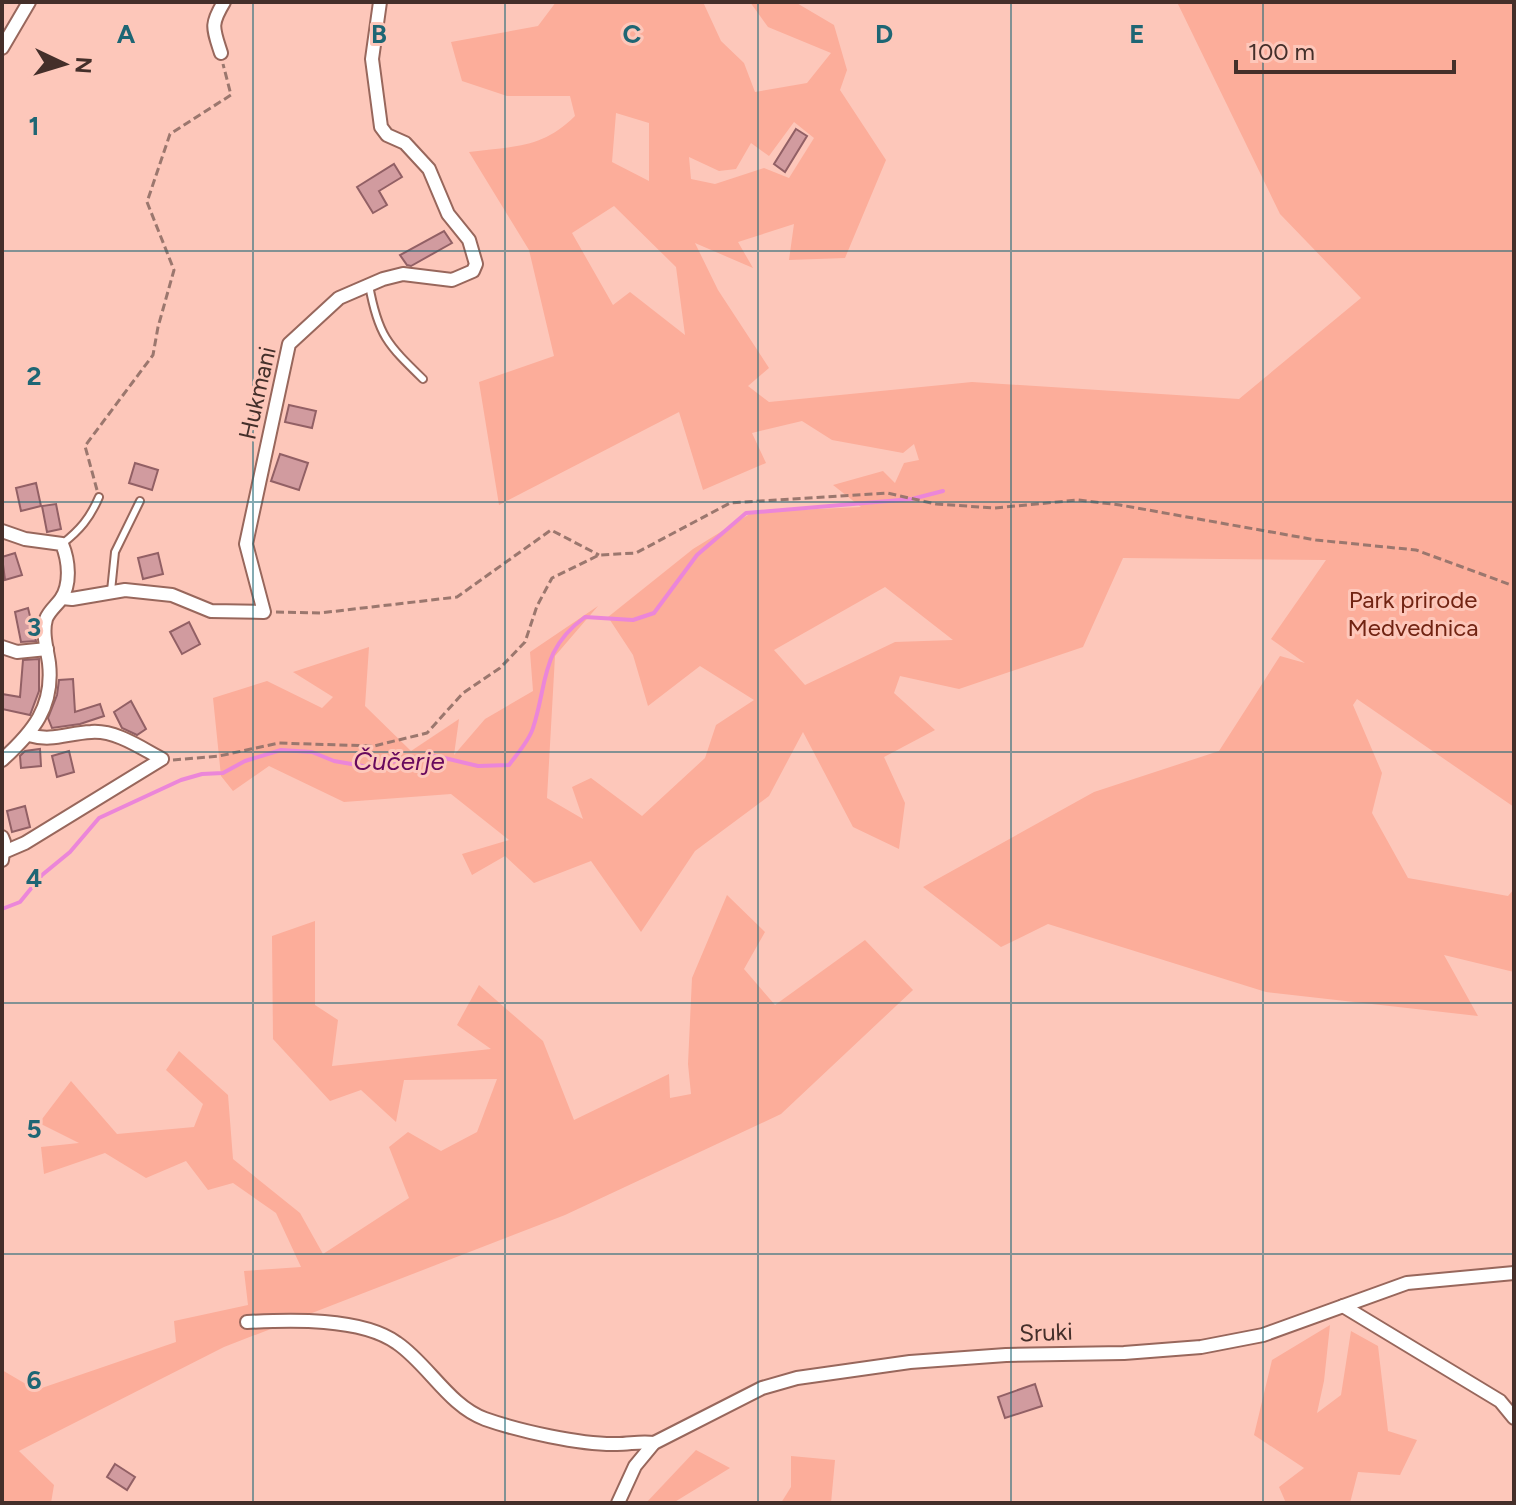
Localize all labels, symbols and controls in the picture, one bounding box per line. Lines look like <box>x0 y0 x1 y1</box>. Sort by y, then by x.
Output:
text: A <box>117 18 136 50</box>
text: B <box>371 18 387 50</box>
text: C <box>623 18 642 50</box>
text: D <box>875 18 893 50</box>
text: E <box>1129 18 1145 50</box>
north arrow <box>24 24 104 104</box>
scale bar <box>1236 24 1454 74</box>
text: 100 m <box>1248 37 1315 66</box>
text: N <box>69 56 98 75</box>
text: 1 <box>29 110 39 142</box>
street label: Hukmani <box>232 344 282 442</box>
text: 2 <box>26 360 42 392</box>
park label: Park prirode Medvednica <box>1347 585 1479 642</box>
text: 3 <box>27 611 41 643</box>
water label: Čučerje <box>353 745 445 777</box>
text: 4 <box>26 862 42 894</box>
text: 5 <box>26 1113 42 1145</box>
street label: Sruki <box>1019 1317 1073 1347</box>
text: 6 <box>26 1364 42 1396</box>

